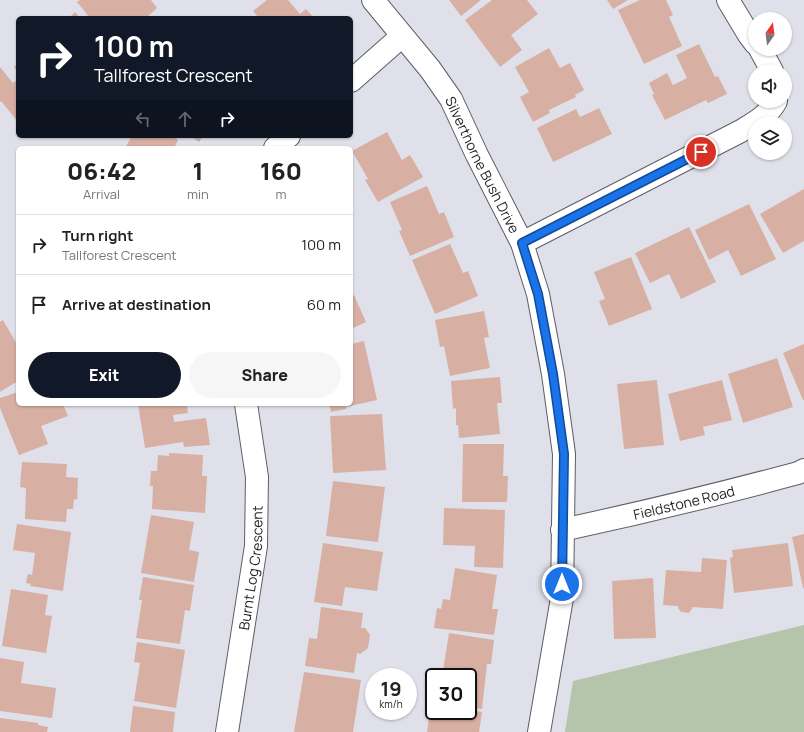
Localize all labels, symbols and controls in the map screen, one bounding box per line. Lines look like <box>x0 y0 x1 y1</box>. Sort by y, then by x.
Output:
north arrow <box>748 12 792 56</box>
map controls <box>748 12 792 160</box>
text: 100 m <box>94 27 174 65</box>
icon: right <box>28 32 80 84</box>
text: Tallforest Crescent <box>94 63 253 87</box>
button: sound <box>748 64 792 108</box>
street label: Silverthorne Bush Drive <box>441 93 525 236</box>
icon: left <box>132 108 154 130</box>
icon: ahead <box>174 108 196 130</box>
icon: right <box>216 108 238 130</box>
button: layers <box>748 116 792 160</box>
pin <box>684 135 718 169</box>
icon: arrive <box>690 141 712 163</box>
text: 06:42 <box>67 154 136 187</box>
text: 1 <box>193 154 203 187</box>
text: 160 <box>260 154 302 187</box>
text: Arrival <box>83 185 120 203</box>
text: min <box>187 185 209 203</box>
text: m <box>275 185 286 203</box>
text: Turn right <box>62 225 133 246</box>
icon: right <box>28 234 50 256</box>
text: 100 m <box>301 234 341 255</box>
text: Tallforest Crescent <box>62 246 177 264</box>
icon: arrive <box>28 294 50 316</box>
text: Arrive at destination <box>62 294 211 315</box>
text: 60 m <box>307 294 341 315</box>
button: Exit <box>28 352 181 398</box>
button: Share <box>189 352 341 398</box>
street label: Fieldstone Road <box>631 480 736 523</box>
street label: Burnt Log Crescent <box>234 505 266 631</box>
position arrow <box>541 563 583 605</box>
speed limit sign: 30 <box>425 668 477 720</box>
text: 19 <box>380 675 402 702</box>
text: km/h <box>379 697 403 711</box>

